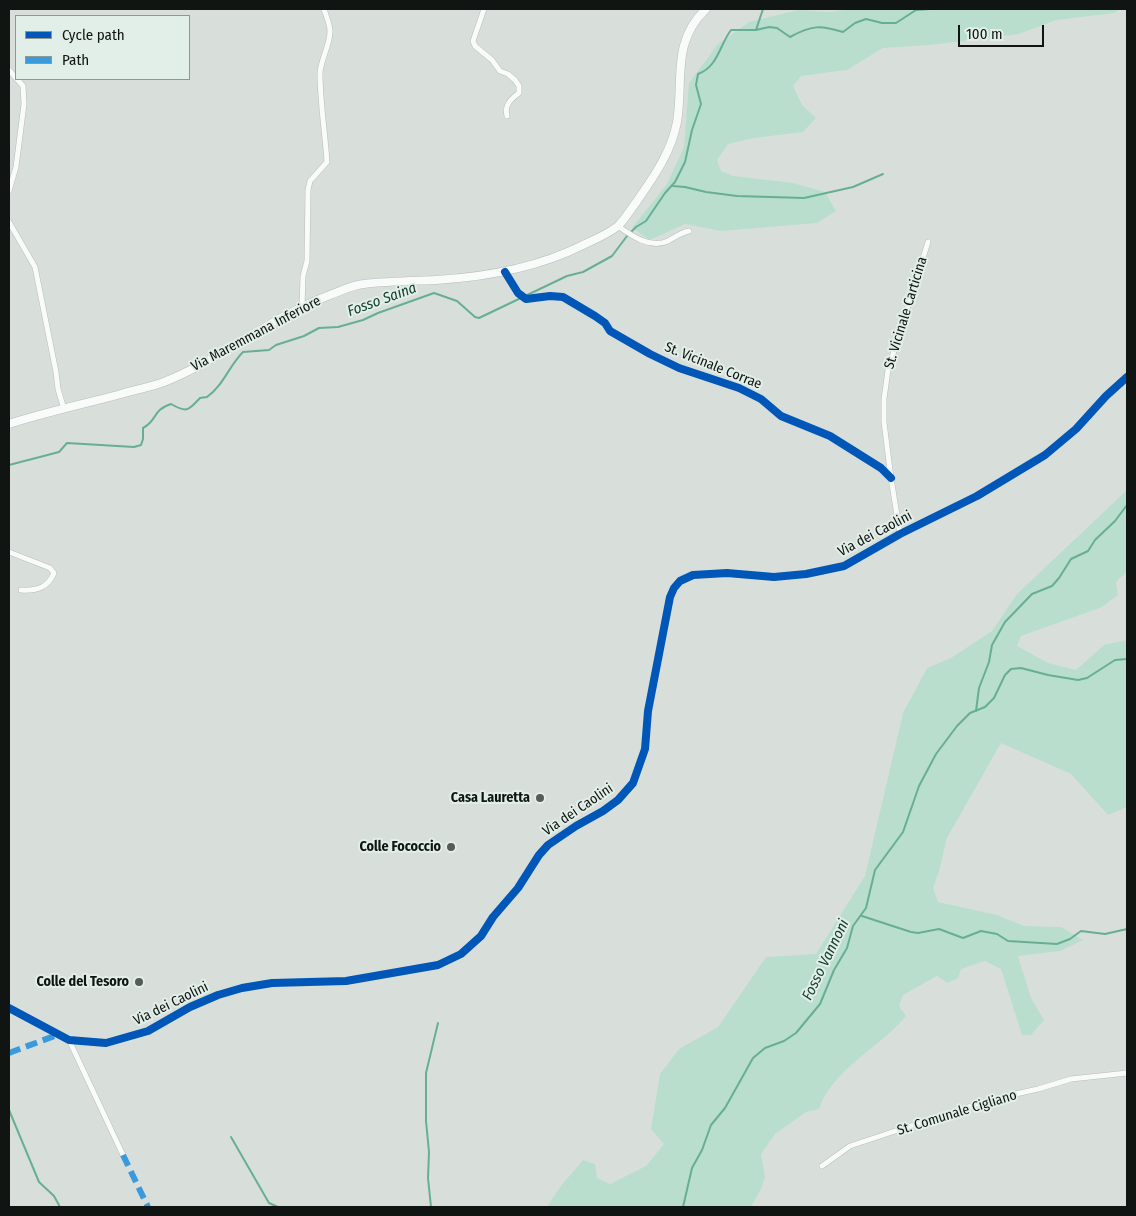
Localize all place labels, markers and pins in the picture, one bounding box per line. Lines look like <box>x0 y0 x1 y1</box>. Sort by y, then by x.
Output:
place label: Casa Lauretta <box>451 790 530 806</box>
marker: Casa Lauretta <box>534 792 546 804</box>
place label: Colle Fococcio <box>359 839 441 855</box>
marker: Colle Fococcio <box>445 841 457 853</box>
place label: Colle del Tesoro <box>36 974 129 990</box>
marker: Colle del Tesoro <box>133 976 145 988</box>

